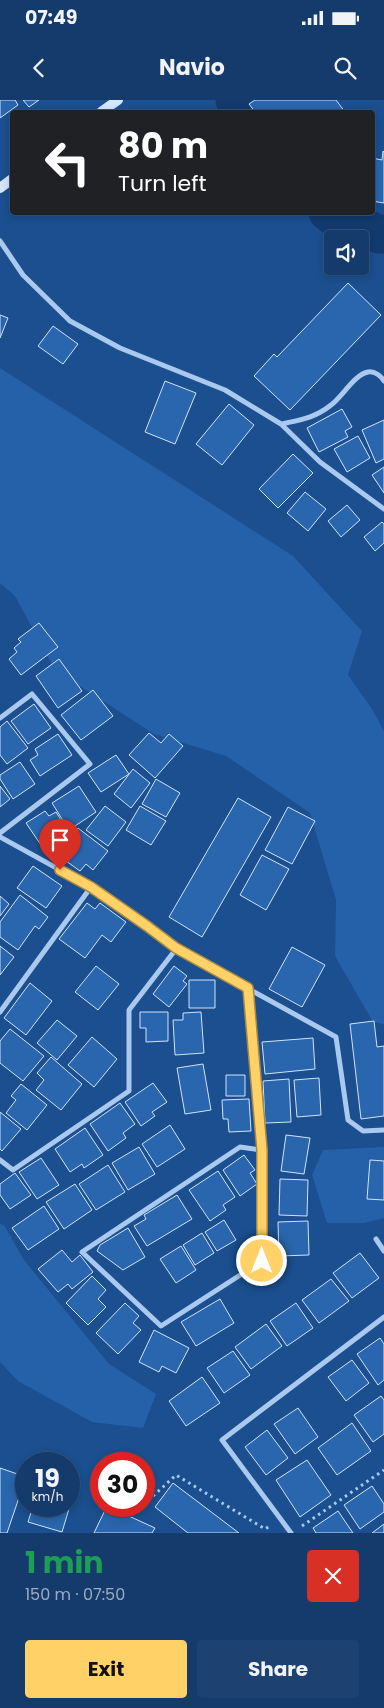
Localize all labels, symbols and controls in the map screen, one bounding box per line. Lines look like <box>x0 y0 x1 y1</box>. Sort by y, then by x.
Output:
text: 07:49 <box>25 4 78 31</box>
text: Navio <box>159 52 225 83</box>
icon: back <box>25 54 53 82</box>
icon: search <box>331 54 359 82</box>
text: 80 m <box>118 121 208 170</box>
icon: left <box>35 130 100 195</box>
text: Turn left <box>118 168 206 199</box>
map controls <box>324 230 369 275</box>
button: sound <box>324 230 369 275</box>
pin <box>39 819 81 870</box>
icon: arrive <box>46 826 74 854</box>
position arrow <box>235 1234 287 1286</box>
speed limit sign: 30 <box>90 1452 155 1517</box>
text: 19 <box>35 1461 60 1496</box>
text: km/h <box>32 1488 63 1505</box>
text: 1 min <box>25 1541 103 1584</box>
button: close <box>307 1550 359 1602</box>
text: 150 m · 07:50 <box>25 1583 125 1606</box>
button: Exit <box>25 1640 187 1698</box>
button: Share <box>197 1640 359 1698</box>

